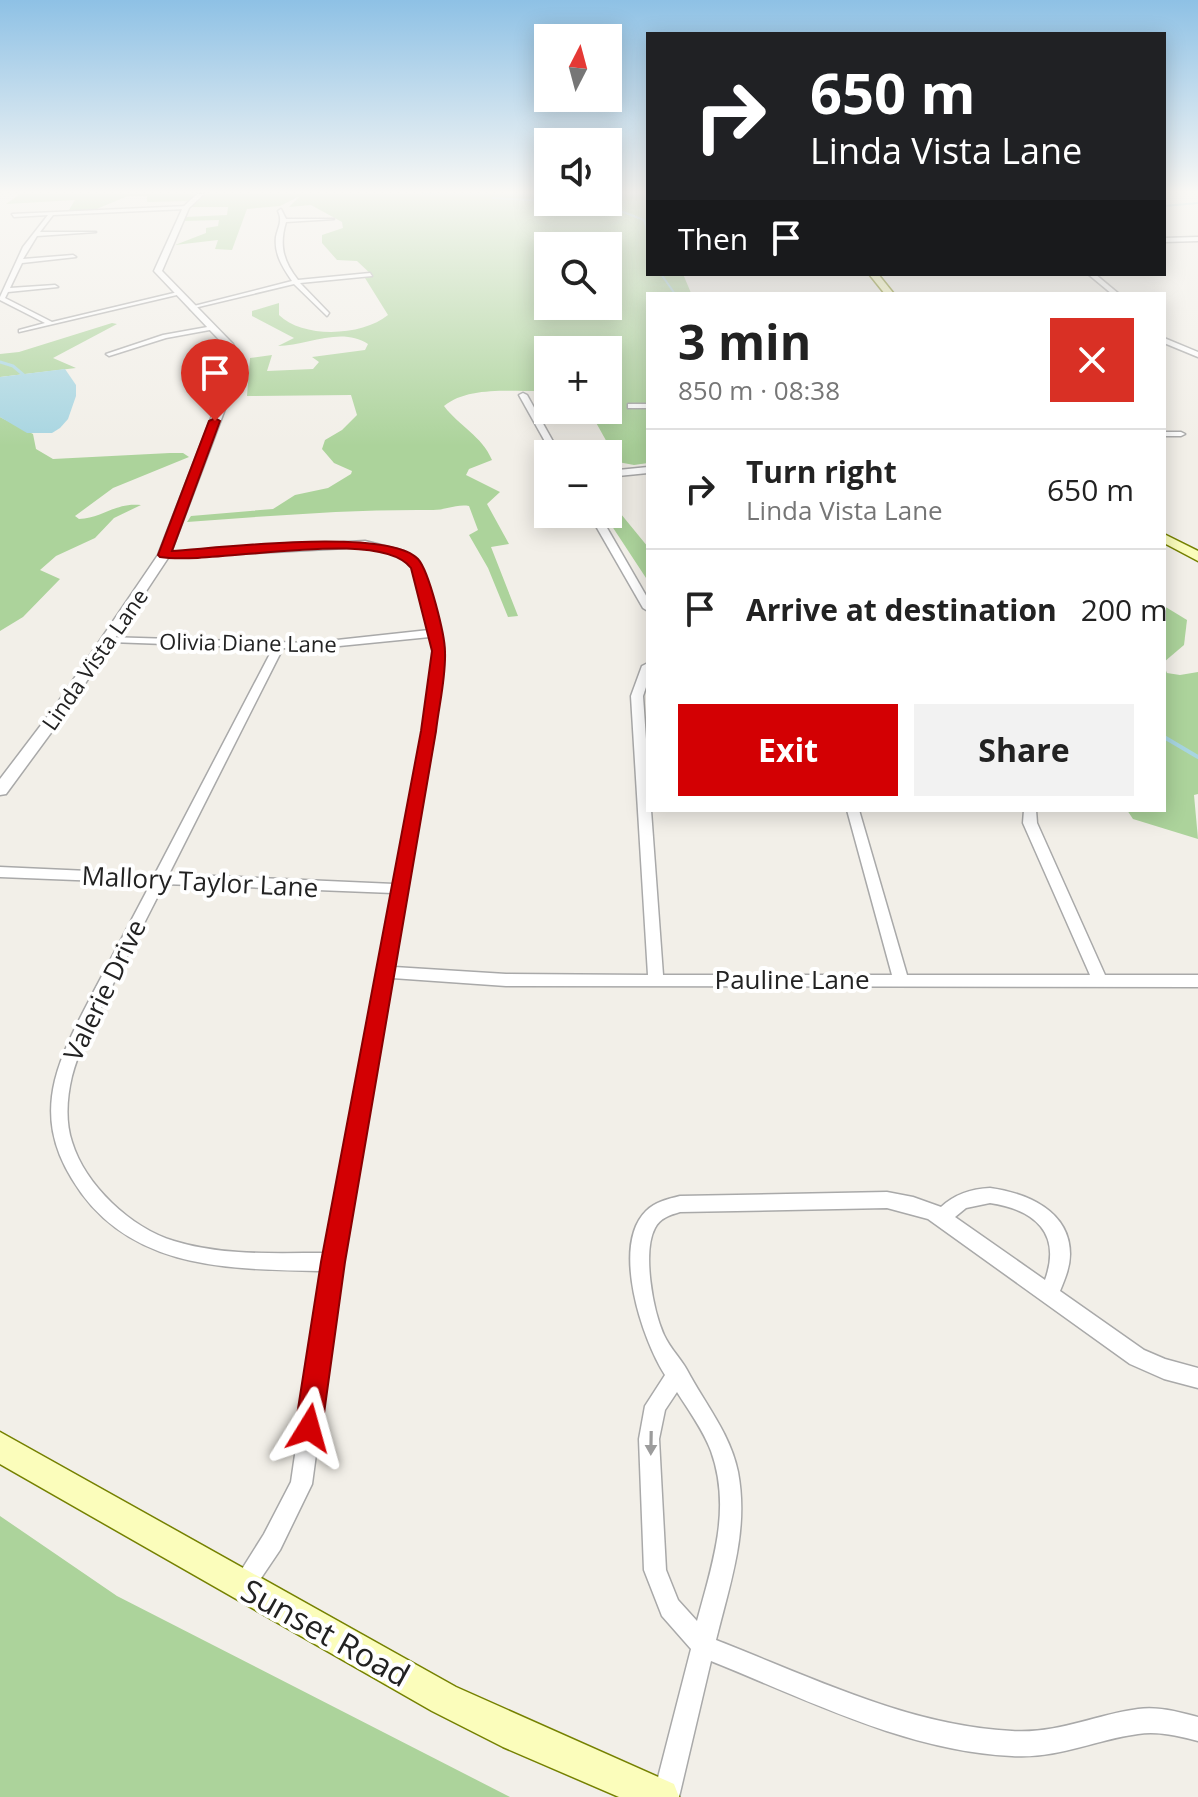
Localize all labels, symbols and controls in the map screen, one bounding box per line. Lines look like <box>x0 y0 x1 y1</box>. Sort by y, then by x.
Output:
north arrow <box>534 24 622 112</box>
map controls <box>534 24 622 528</box>
text: 650 m <box>810 54 976 130</box>
icon: right <box>678 64 782 168</box>
text: Linda Vista Lane <box>810 126 1082 175</box>
button: sound <box>534 128 622 216</box>
icon: arrive <box>764 216 808 260</box>
text: Then <box>678 218 748 259</box>
button: search <box>534 232 622 320</box>
text: 3 min <box>678 309 811 374</box>
button: close <box>1050 318 1134 402</box>
button: + <box>534 336 622 424</box>
pin <box>181 339 249 421</box>
icon: arrive <box>193 351 237 395</box>
text: 850 m · 08:38 <box>678 372 840 408</box>
button: − <box>534 440 622 528</box>
text: Turn right <box>746 451 897 492</box>
icon: right <box>678 467 722 511</box>
text: 650 m <box>1047 469 1134 510</box>
text: Linda Vista Lane <box>746 492 943 528</box>
street label: Linda Vista Lane <box>34 582 154 736</box>
icon: arrive <box>678 587 722 631</box>
text: Arrive at destination <box>746 589 1057 630</box>
text: 200 m <box>1081 589 1168 630</box>
street label: Olivia Diane Lane <box>159 625 337 659</box>
button: Exit <box>678 704 898 796</box>
button: Share <box>914 704 1134 796</box>
street label: Mallory Taylor Lane <box>81 857 319 905</box>
street label: Valerie Drive <box>54 913 154 1067</box>
street label: Pauline Lane <box>714 961 870 997</box>
position arrow <box>267 1386 351 1470</box>
one-way arrow <box>644 1431 657 1456</box>
street label: Sunset Road <box>234 1568 418 1696</box>

